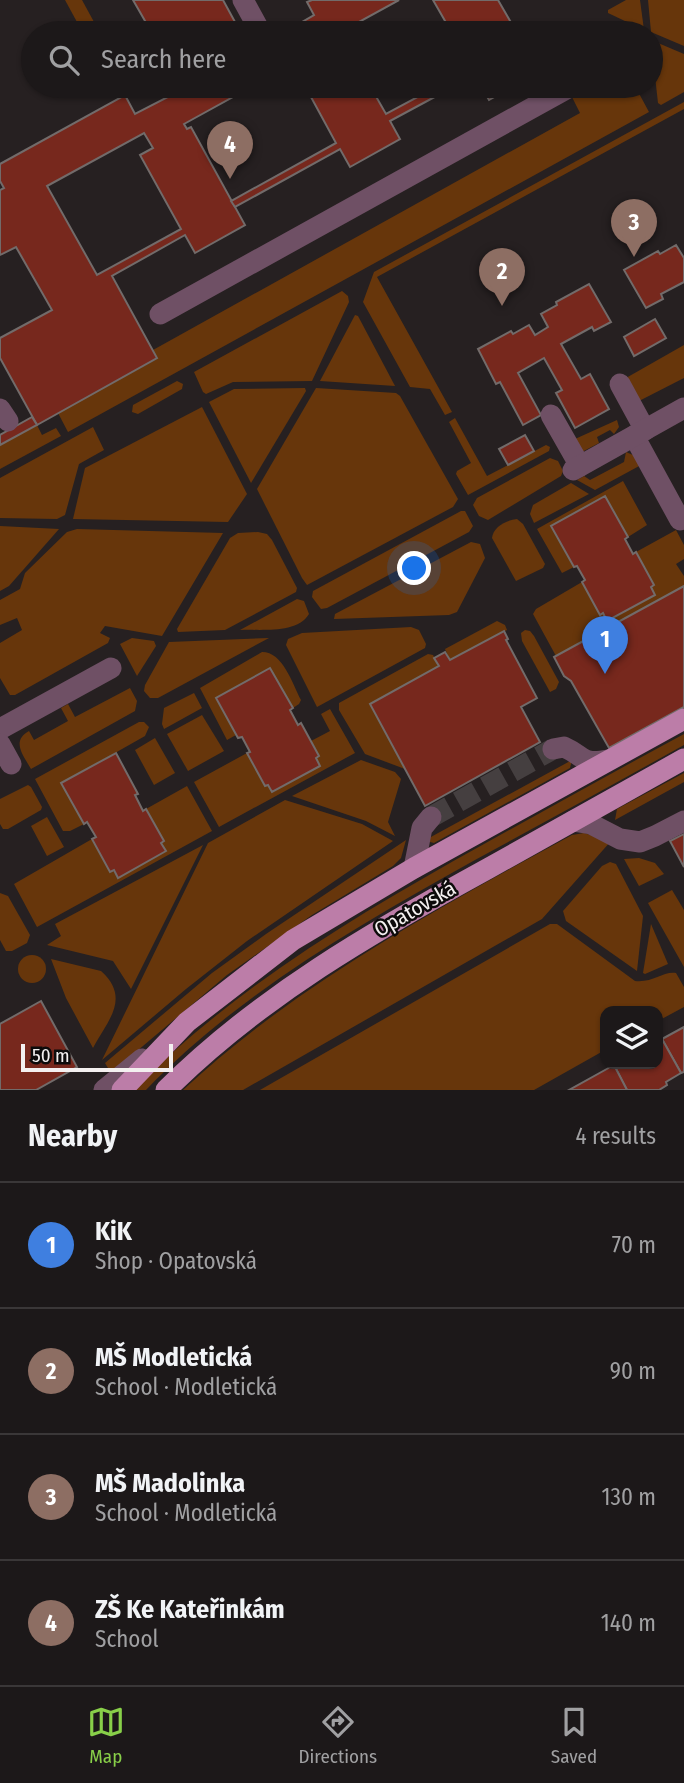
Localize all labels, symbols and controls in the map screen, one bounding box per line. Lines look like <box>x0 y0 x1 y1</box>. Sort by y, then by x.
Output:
search box <box>21 21 663 98</box>
icon: search <box>45 41 83 79</box>
text: Search here <box>101 44 226 75</box>
pin: 4 <box>207 121 253 179</box>
pin: 3 <box>611 199 657 257</box>
pin: 2 <box>479 248 525 306</box>
your location <box>397 551 431 585</box>
pin: 1 <box>582 616 628 674</box>
street label: Opatovská <box>370 875 460 943</box>
map controls <box>600 1006 663 1069</box>
button: layers <box>600 1006 663 1069</box>
scale bar <box>21 1041 173 1073</box>
text: 50 m <box>32 1044 70 1067</box>
text: Nearby <box>28 1118 117 1154</box>
text: 4 results <box>575 1122 656 1150</box>
text: KiK <box>95 1216 132 1247</box>
text: 1 <box>46 1231 56 1259</box>
text: 70 m <box>612 1231 656 1259</box>
text: Shop · Opatovská <box>95 1247 257 1275</box>
text: MŠ Modletická <box>95 1342 252 1373</box>
text: 2 <box>46 1357 56 1385</box>
text: 90 m <box>610 1357 656 1385</box>
text: School · Modletická <box>95 1373 277 1401</box>
text: MŠ Madolinka <box>95 1468 245 1499</box>
text: 3 <box>46 1483 56 1511</box>
text: 130 m <box>602 1483 656 1511</box>
text: School · Modletická <box>95 1499 277 1527</box>
text: ZŠ Ke Kateřinkám <box>95 1594 285 1625</box>
text: 4 <box>45 1609 57 1637</box>
text: 140 m <box>601 1609 656 1637</box>
text: School <box>95 1625 159 1653</box>
tab: Map <box>87 1703 125 1768</box>
tab: Directions <box>299 1703 377 1768</box>
tab: Saved <box>551 1703 597 1768</box>

